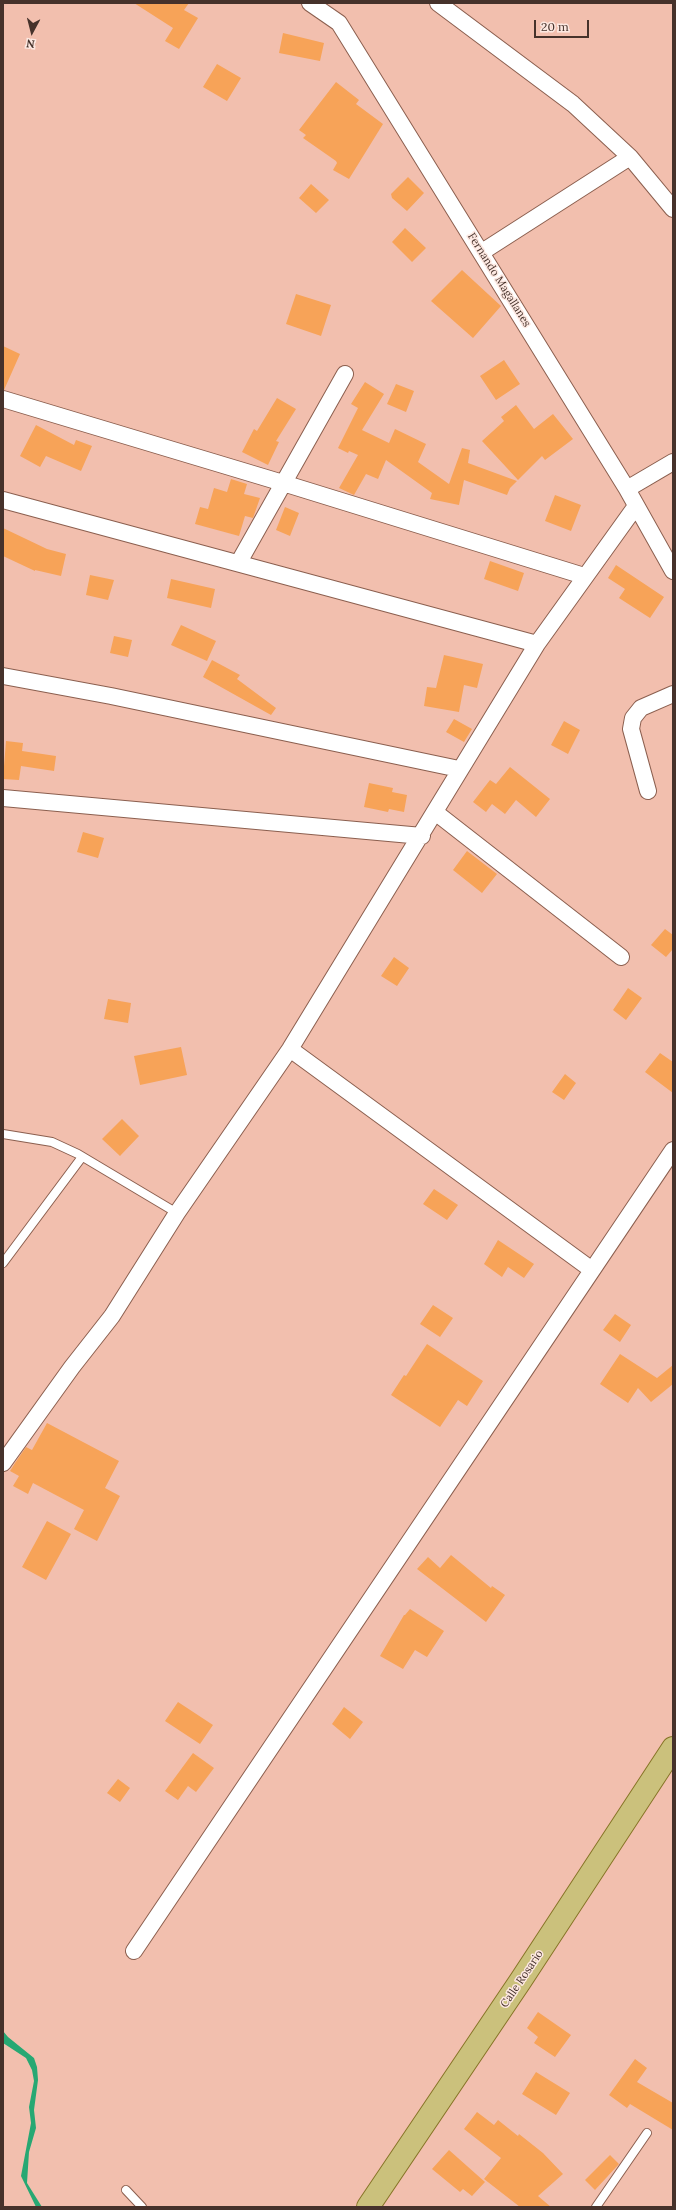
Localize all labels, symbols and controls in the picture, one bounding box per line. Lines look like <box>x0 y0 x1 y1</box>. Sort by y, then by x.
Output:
north arrow <box>12 12 52 52</box>
scale bar <box>536 12 591 38</box>
text: 20 m <box>541 19 569 34</box>
text: N <box>25 36 36 51</box>
street label: Fernando Magallanes <box>465 231 533 329</box>
street label: Calle Rosario <box>498 1948 546 2010</box>

